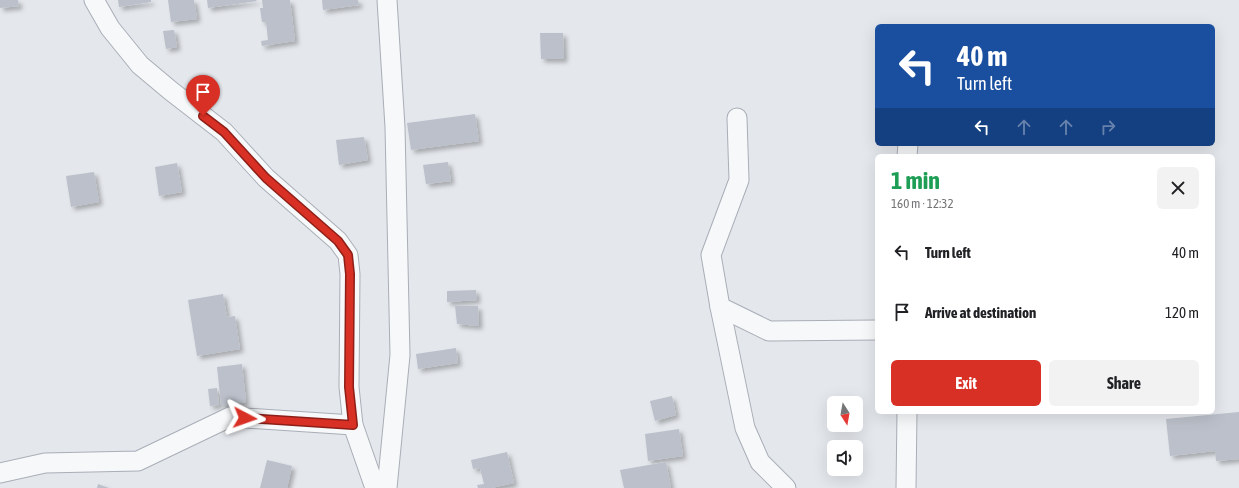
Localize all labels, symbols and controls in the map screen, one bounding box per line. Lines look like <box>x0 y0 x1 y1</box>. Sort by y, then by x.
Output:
icon: left <box>891 40 943 92</box>
text: 40 m <box>957 40 1007 72</box>
text: Turn left <box>957 73 1012 94</box>
pin <box>186 75 220 116</box>
icon: arrive <box>192 81 214 103</box>
icon: left <box>971 116 993 138</box>
icon: ahead <box>1013 116 1035 138</box>
icon: ahead <box>1055 116 1077 138</box>
icon: right <box>1097 116 1119 138</box>
text: 1 min <box>891 167 940 194</box>
button: close <box>1157 167 1199 209</box>
text: 160 m · 12:32 <box>891 196 954 211</box>
icon: left <box>891 241 913 263</box>
text: Turn left <box>925 244 971 261</box>
text: 40 m <box>1172 244 1199 261</box>
icon: arrive <box>891 301 913 323</box>
text: Arrive at destination <box>925 304 1036 321</box>
text: 120 m <box>1165 304 1199 321</box>
button: Exit <box>891 360 1041 406</box>
button: Share <box>1049 360 1199 406</box>
north arrow <box>827 396 863 432</box>
map controls <box>827 396 863 476</box>
position arrow <box>224 397 266 439</box>
button: sound <box>827 440 863 476</box>

